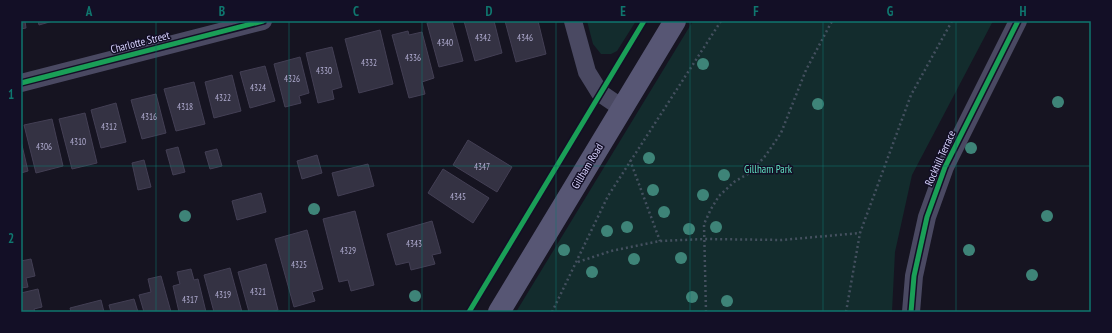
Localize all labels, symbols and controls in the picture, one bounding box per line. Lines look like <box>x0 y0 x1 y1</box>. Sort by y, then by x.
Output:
text: A <box>85 3 93 20</box>
text: B <box>219 3 225 20</box>
text: C <box>353 3 359 20</box>
text: D <box>486 3 493 20</box>
text: E <box>620 3 626 20</box>
text: F <box>753 3 759 20</box>
text: G <box>887 3 894 20</box>
text: H <box>1020 3 1027 20</box>
street label: Charlotte Street <box>109 28 171 56</box>
house number: 4342 <box>475 32 491 43</box>
house number: 4346 <box>517 32 533 43</box>
house number: 4340 <box>437 37 453 48</box>
house number: 4336 <box>405 52 421 63</box>
house number: 4332 <box>361 57 377 68</box>
house number: 4330 <box>316 65 332 76</box>
house number: 4326 <box>284 73 300 84</box>
house number: 4324 <box>250 82 266 93</box>
text: 1 <box>8 86 14 103</box>
house number: 4322 <box>215 92 231 103</box>
house number: 4318 <box>177 101 193 112</box>
house number: 4316 <box>141 111 157 122</box>
house number: 4312 <box>101 121 117 132</box>
street label: Rockhill Terrace <box>922 128 959 188</box>
house number: 4310 <box>70 136 86 147</box>
house number: 4306 <box>36 141 52 152</box>
street label: Gillham Road <box>568 141 606 191</box>
house number: 4347 <box>474 161 490 172</box>
park label: Gillham Park <box>744 162 793 176</box>
house number: 4345 <box>450 191 466 202</box>
text: 2 <box>8 230 14 247</box>
house number: 4343 <box>406 238 422 249</box>
house number: 4329 <box>340 245 356 256</box>
house number: 4325 <box>291 259 307 270</box>
house number: 4321 <box>250 286 266 297</box>
house number: 4319 <box>215 289 231 300</box>
house number: 4317 <box>182 294 198 305</box>

